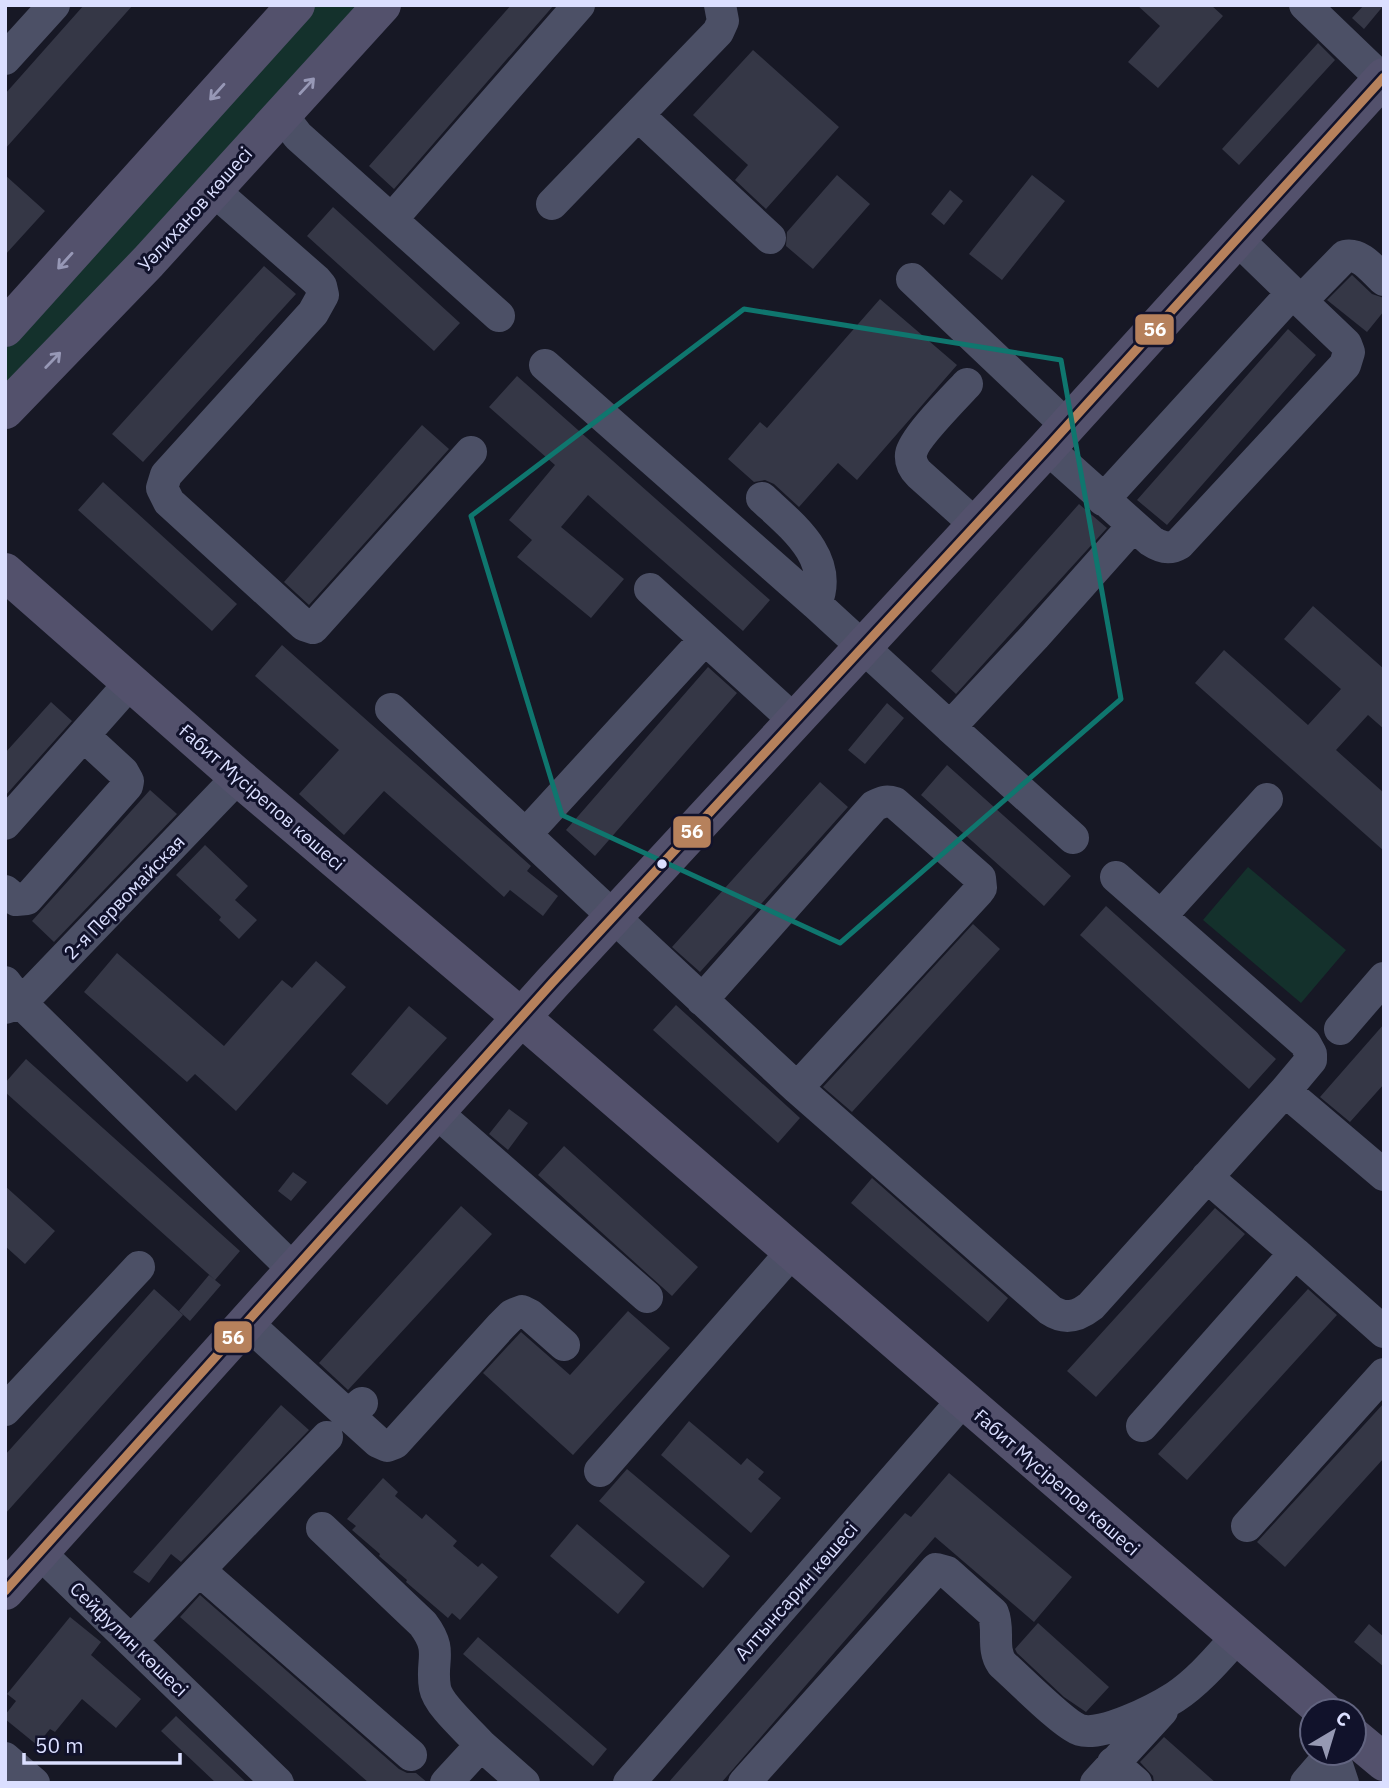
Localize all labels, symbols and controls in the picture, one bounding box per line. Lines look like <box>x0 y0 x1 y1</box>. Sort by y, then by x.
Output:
one-way arrow <box>299 78 316 95</box>
one-way arrow <box>209 83 226 100</box>
street label: Уәлиханов көшесі <box>133 142 257 276</box>
one-way arrow <box>57 252 73 270</box>
line badge: 56 <box>1134 313 1175 346</box>
text: 56 <box>1144 317 1166 341</box>
one-way arrow <box>44 352 61 369</box>
street label: Ғабит Мүсірепов көшесі <box>174 718 350 876</box>
line badge: 56 <box>672 815 712 849</box>
text: 56 <box>681 819 703 843</box>
street label: 2-я Первомайская <box>58 830 190 964</box>
unlabelled marker <box>655 857 669 871</box>
line badge: 56 <box>213 1320 253 1354</box>
text: 56 <box>222 1325 244 1349</box>
street label: Ғабит Мүсірепов көшесі <box>969 1403 1145 1561</box>
street label: Алтынсарин көшесі <box>729 1517 863 1665</box>
street label: Сейфулин көшесі <box>65 1577 193 1701</box>
north arrow <box>1298 1697 1368 1767</box>
text: С <box>1331 1705 1356 1732</box>
scale bar <box>24 1722 180 1766</box>
text: 50 m <box>35 1731 84 1759</box>

